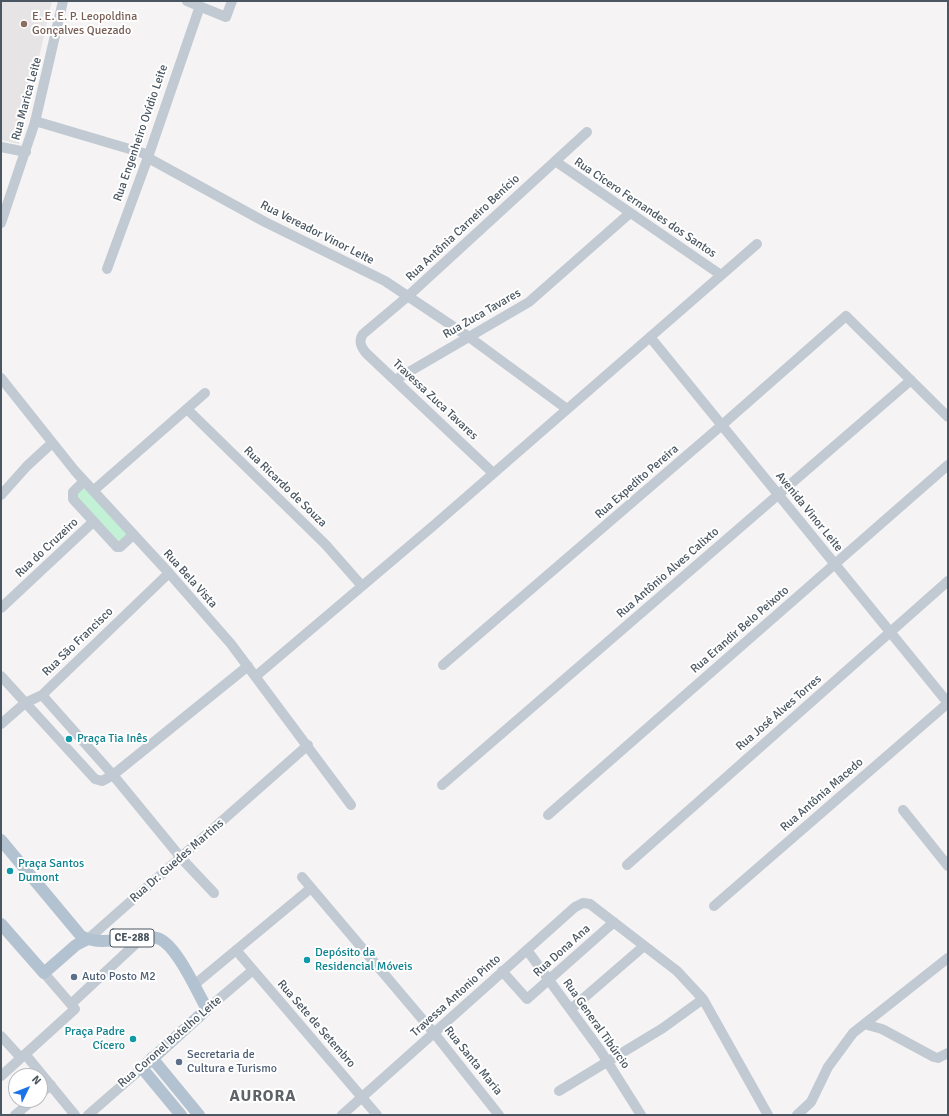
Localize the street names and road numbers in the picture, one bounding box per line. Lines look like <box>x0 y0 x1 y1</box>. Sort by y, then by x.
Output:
street label: Rua Marica Leite <box>9 56 45 142</box>
street label: Rua Engenheiro Ovídio Leite <box>111 63 171 203</box>
street label: Rua Cícero Fernandes dos Santos <box>571 155 719 261</box>
street label: Rua Antônia Carneiro Benício <box>403 172 523 284</box>
street label: Rua Vereador Vinor Leite <box>258 198 376 268</box>
street label: Rua Zuca Tavares <box>441 286 523 342</box>
street label: Travessa Zuca Tavares <box>389 357 481 443</box>
street label: Rua Expedito Pereira <box>592 442 682 522</box>
street label: Rua Ricardo de Souza <box>240 444 330 530</box>
street label: Avenida Vinor Leite <box>772 469 846 555</box>
street label: Rua do Cruzeiro <box>13 515 81 581</box>
street label: Rua Antônio Alves Calixto <box>614 525 722 621</box>
street label: Rua Bela Vista <box>160 547 220 611</box>
street label: Rua Erandir Belo Peixoto <box>688 583 792 677</box>
street label: Rua São Francisco <box>40 605 116 679</box>
street label: Rua José Alves Torres <box>733 672 825 754</box>
street label: Rua Antônia Macedo <box>778 755 866 835</box>
street label: Rua Dr. Guedes Martins <box>127 816 227 906</box>
street label: Rua Dona Ana <box>531 922 593 980</box>
road number: CE-288 <box>110 929 154 947</box>
street label: Travessa Antonio Pinto <box>408 952 504 1040</box>
street label: Rua General Tibúrcio <box>560 976 632 1072</box>
street label: Rua Sete de Setembro <box>274 977 358 1071</box>
street label: Rua Coronel Botelho Leite <box>115 993 225 1091</box>
street label: Rua Santa Maria <box>441 1024 505 1098</box>

